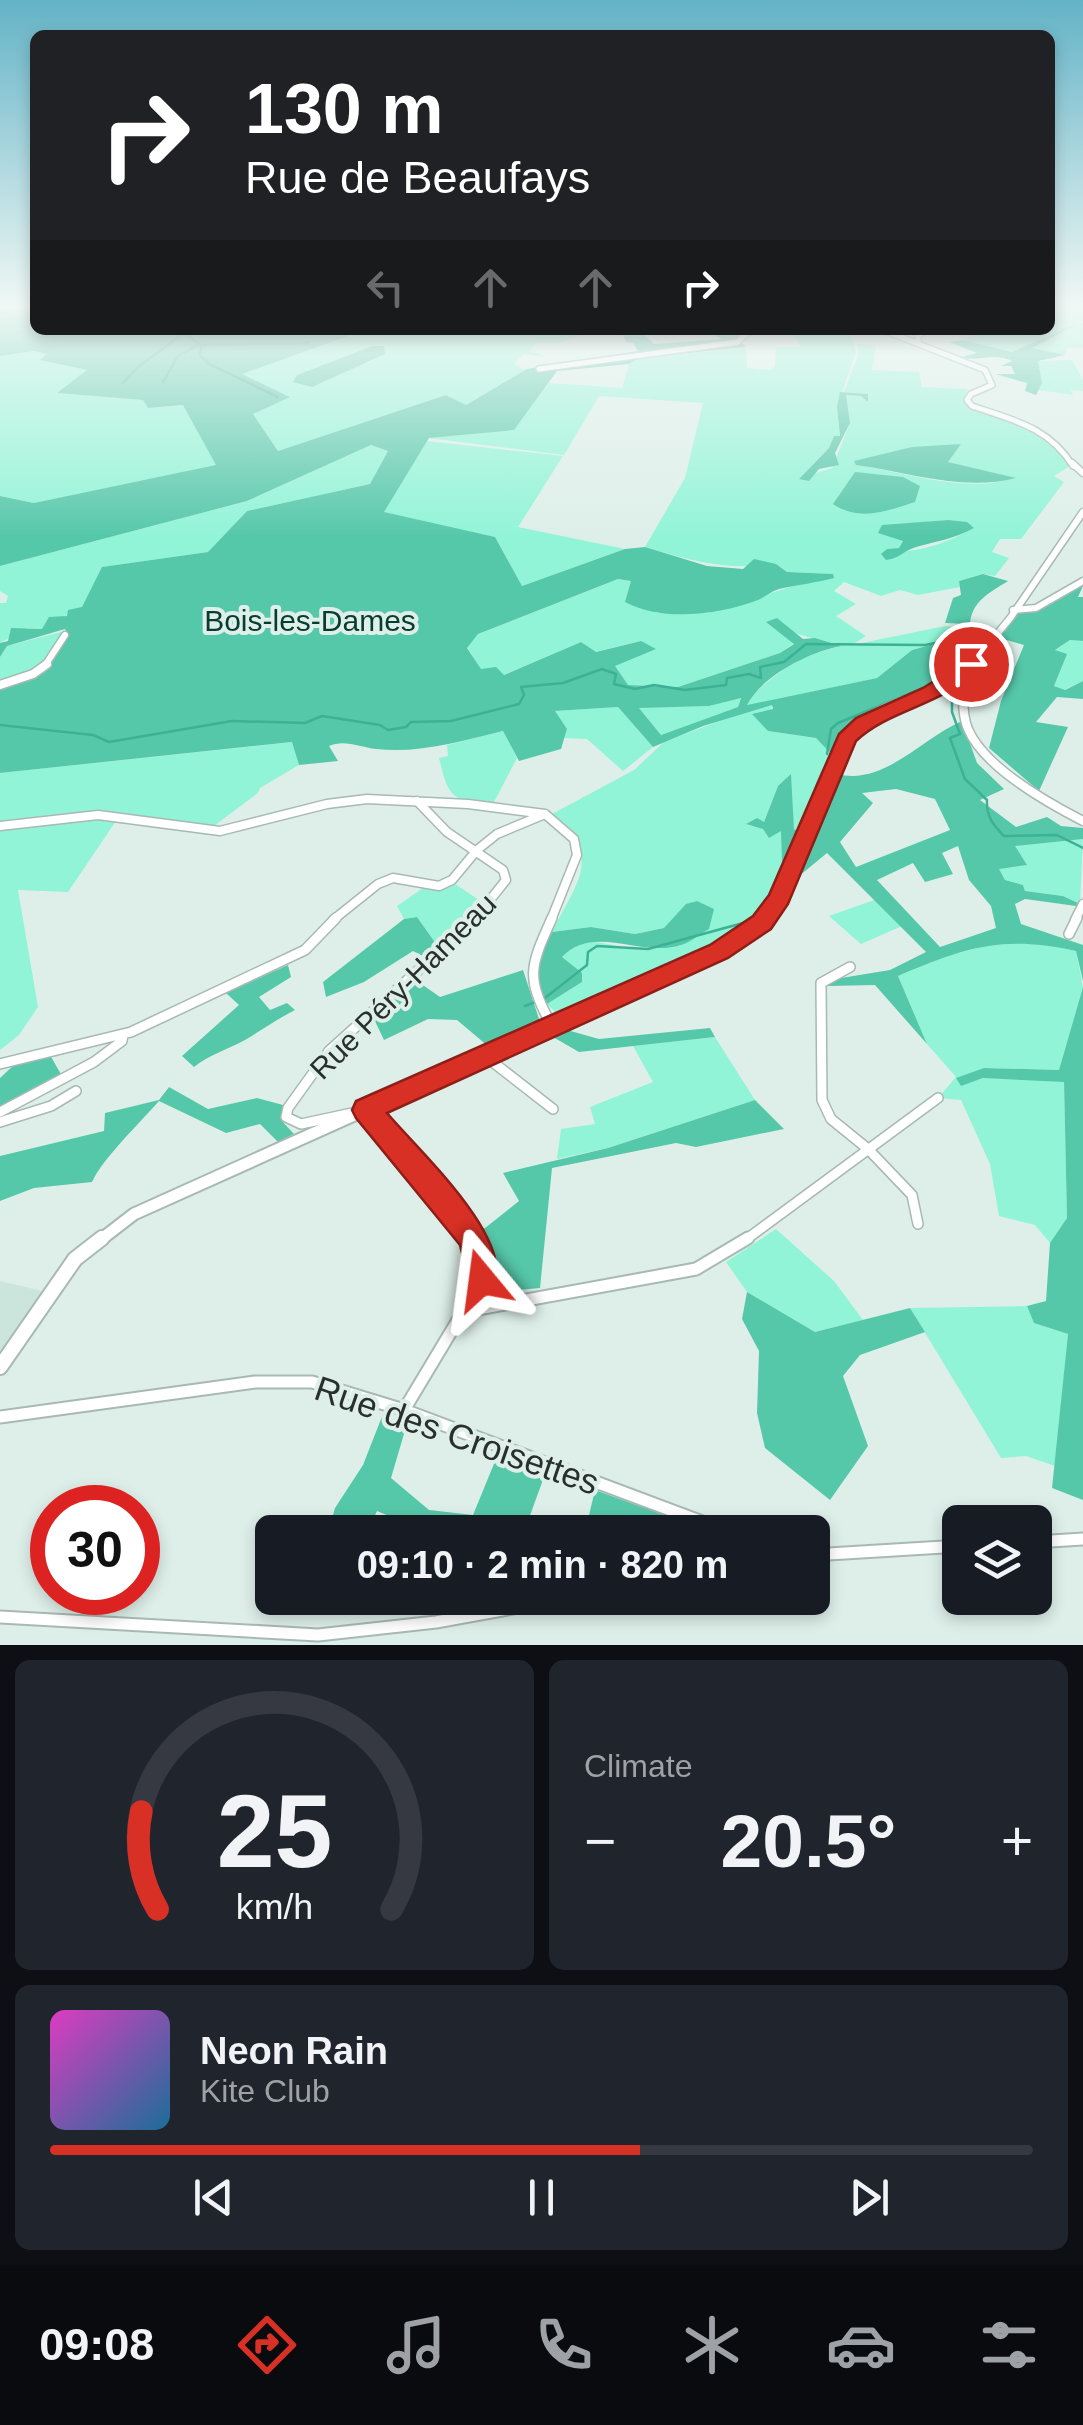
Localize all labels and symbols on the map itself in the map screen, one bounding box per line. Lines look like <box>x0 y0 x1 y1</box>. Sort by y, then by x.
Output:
park label: Bois-les-Dames <box>204 604 416 637</box>
pin <box>929 622 1014 707</box>
street label: Rue Péry-Hameau <box>303 886 503 1086</box>
position arrow <box>430 1228 534 1332</box>
street label: Rue des Croisettes <box>310 1368 604 1502</box>
speed limit sign: 30 <box>30 1485 160 1615</box>

